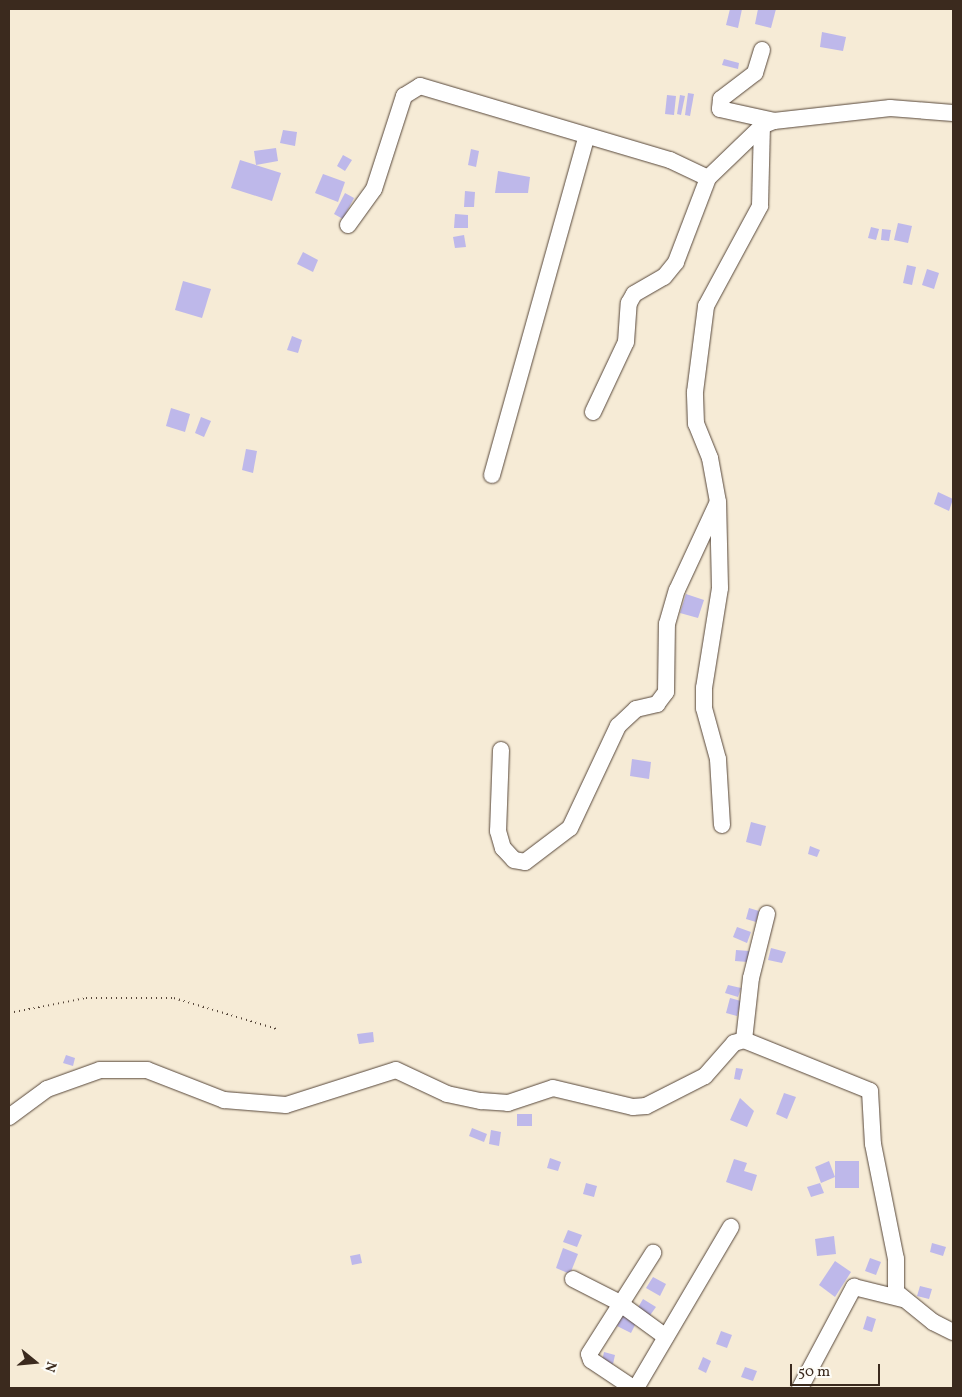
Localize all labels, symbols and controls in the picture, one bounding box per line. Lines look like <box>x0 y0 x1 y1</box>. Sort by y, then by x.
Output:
north arrow <box>10 1337 60 1387</box>
scale bar <box>792 1354 882 1386</box>
text: N <box>39 1359 60 1374</box>
text: 50 m <box>798 1362 830 1383</box>

